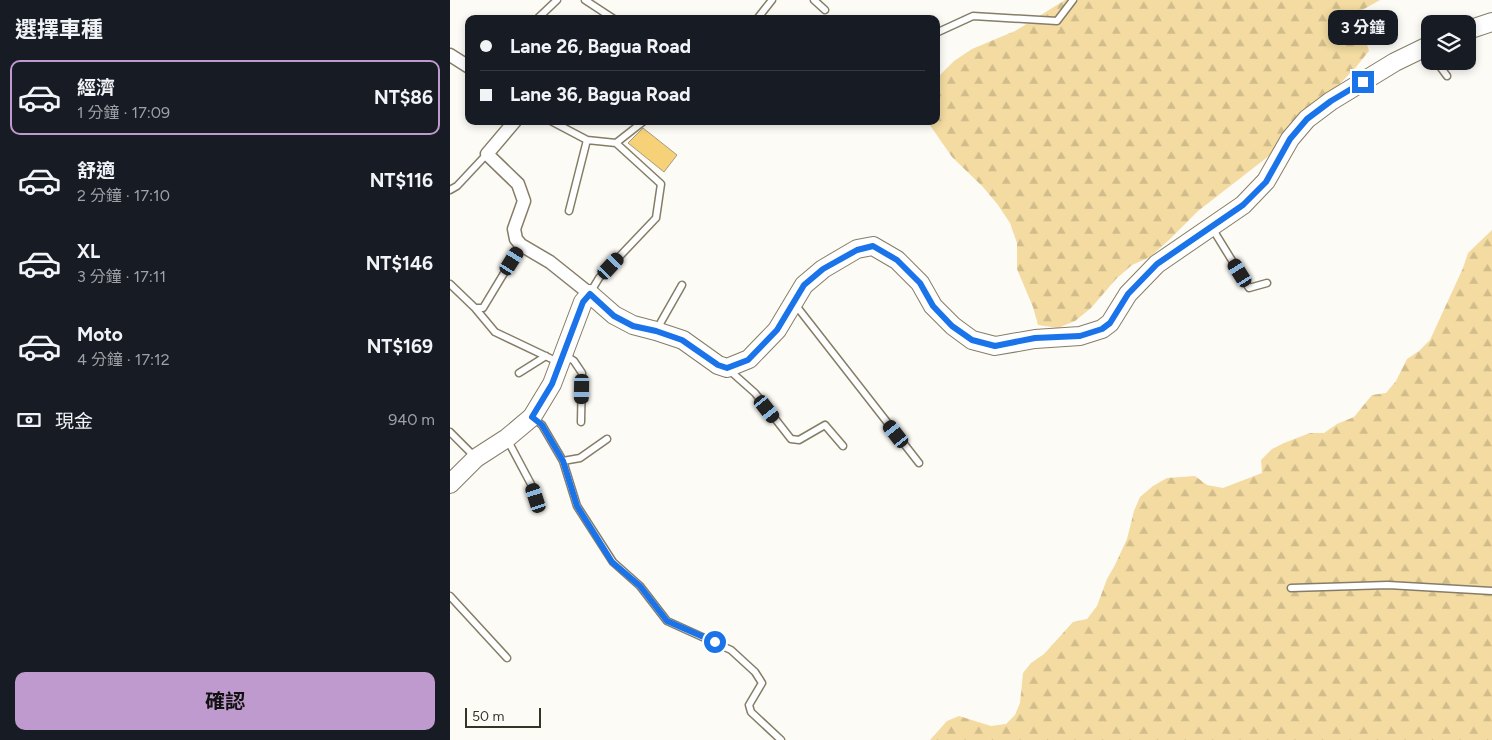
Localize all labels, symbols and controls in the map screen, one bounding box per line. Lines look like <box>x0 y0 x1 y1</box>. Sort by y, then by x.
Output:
callout: 3 分鐘 <box>1328 9 1398 44</box>
map controls <box>1421 15 1476 70</box>
button: layers <box>1421 15 1476 70</box>
text: 選擇車種 <box>15 16 103 43</box>
text: 3 分鐘 <box>1341 18 1385 37</box>
text: Lane 26, Bagua Road <box>510 35 691 58</box>
route end <box>1352 71 1374 93</box>
icon: car <box>17 75 62 120</box>
text: 經濟 <box>77 76 115 99</box>
text: Lane 36, Bagua Road <box>510 83 691 106</box>
text: NT$86 <box>374 86 433 109</box>
text: 1 分鐘 · 17:09 <box>77 103 170 122</box>
icon: car <box>17 158 62 203</box>
text: 舒適 <box>77 159 115 182</box>
text: NT$116 <box>370 169 433 192</box>
text: 2 分鐘 · 17:10 <box>77 186 170 205</box>
text: XL <box>77 240 100 263</box>
icon: car <box>17 241 62 286</box>
car <box>497 244 526 278</box>
car <box>595 250 626 282</box>
text: NT$146 <box>366 252 433 275</box>
car <box>1225 256 1254 290</box>
text: 3 分鐘 · 17:11 <box>77 267 166 286</box>
text: Moto <box>77 323 123 346</box>
icon: car <box>17 324 62 369</box>
text: NT$169 <box>367 335 433 358</box>
text: 4 分鐘 · 17:12 <box>77 350 170 369</box>
car <box>574 374 589 404</box>
car <box>751 393 782 425</box>
icon: cash <box>15 406 43 434</box>
text: 現金 <box>55 410 93 433</box>
text: 940 m <box>388 410 435 429</box>
car <box>880 418 911 450</box>
car <box>524 481 547 515</box>
route start <box>704 631 726 653</box>
button: 確認 <box>15 672 435 730</box>
scale bar <box>465 705 541 728</box>
text: 50 m <box>472 708 504 725</box>

